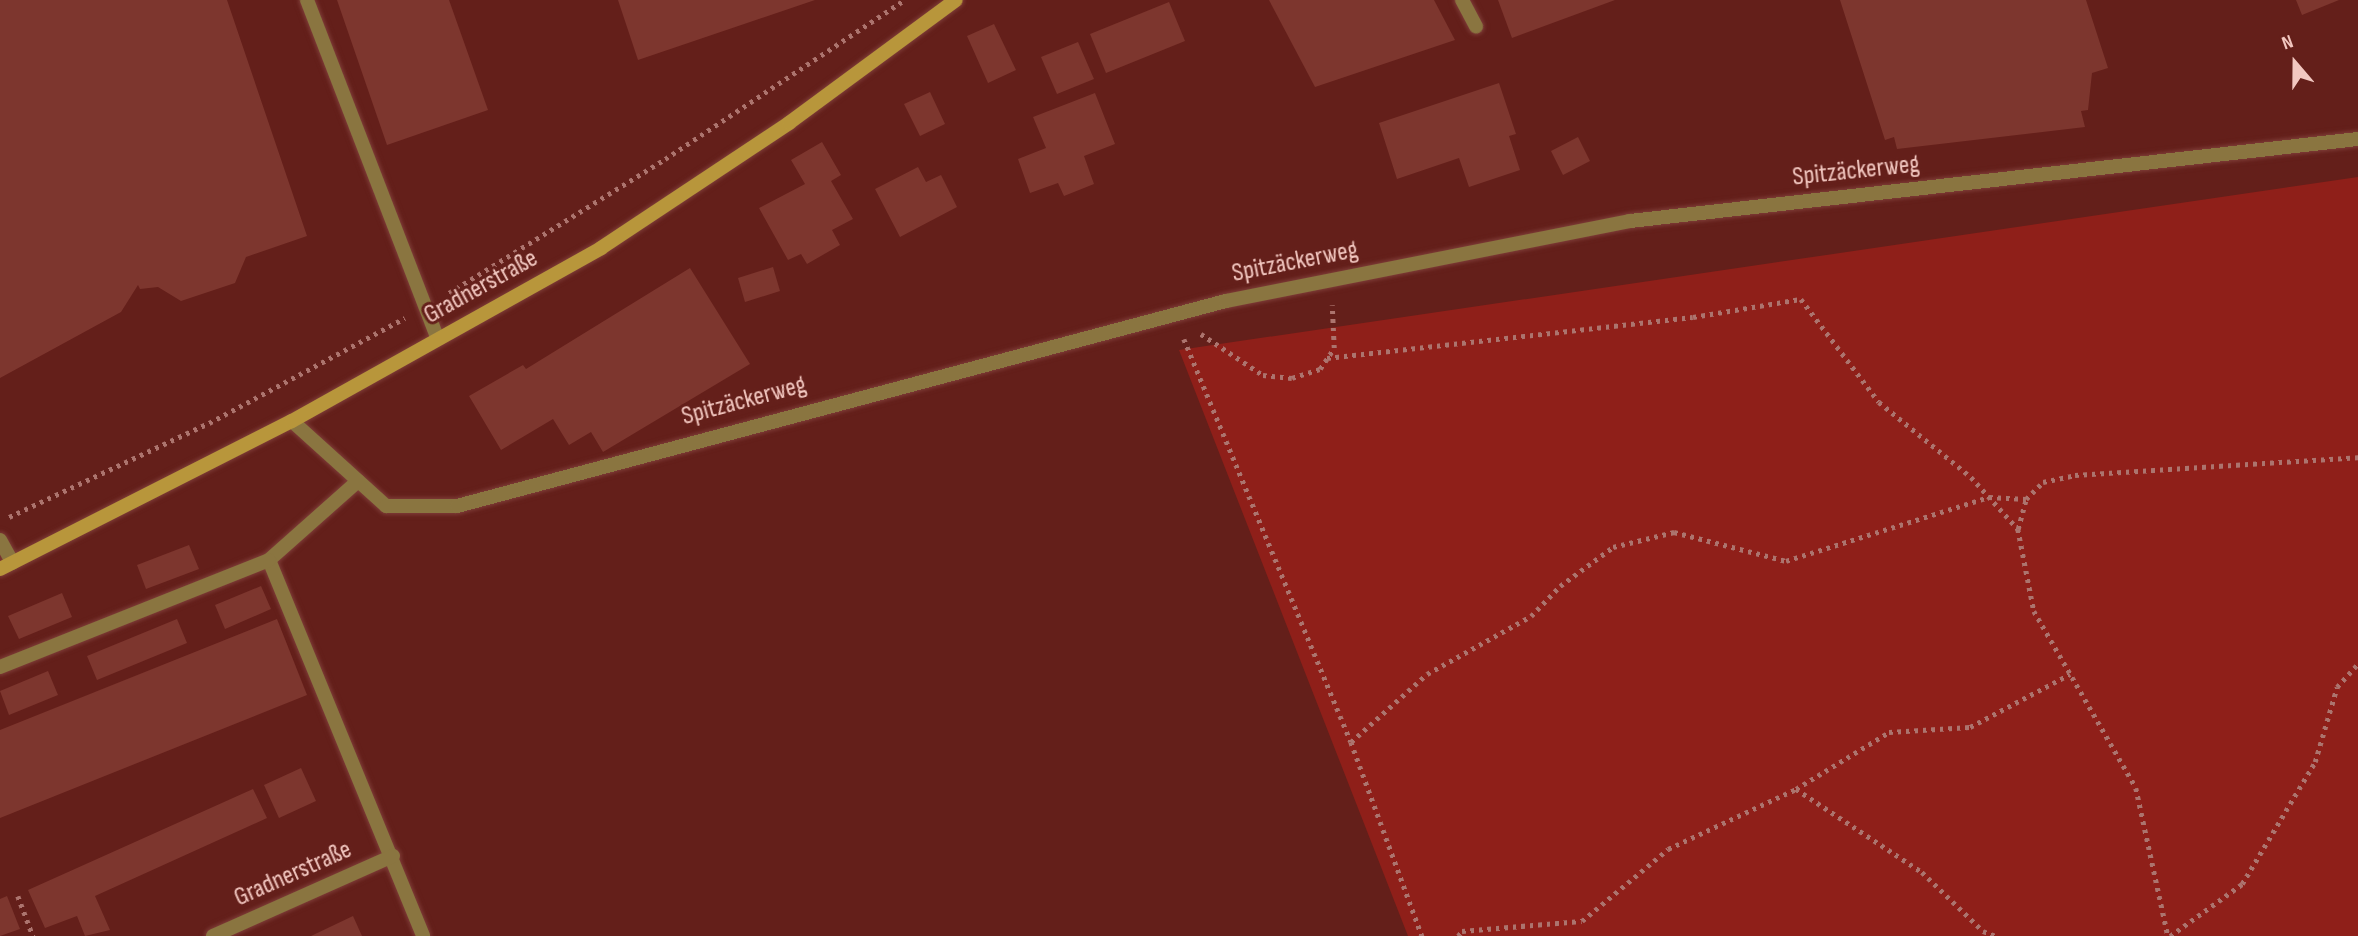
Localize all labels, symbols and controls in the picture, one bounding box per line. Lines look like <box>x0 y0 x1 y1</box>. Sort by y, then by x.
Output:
north arrow <box>2260 28 2330 98</box>
text: N <box>2279 30 2296 55</box>
street label: Spitzäckerweg <box>1791 149 1921 193</box>
street label: Spitzäckerweg <box>1229 235 1361 289</box>
street label: Gradnerstraße <box>419 243 543 331</box>
street label: Spitzäckerweg <box>678 369 810 433</box>
street label: Gradnerstraße <box>229 834 357 914</box>

